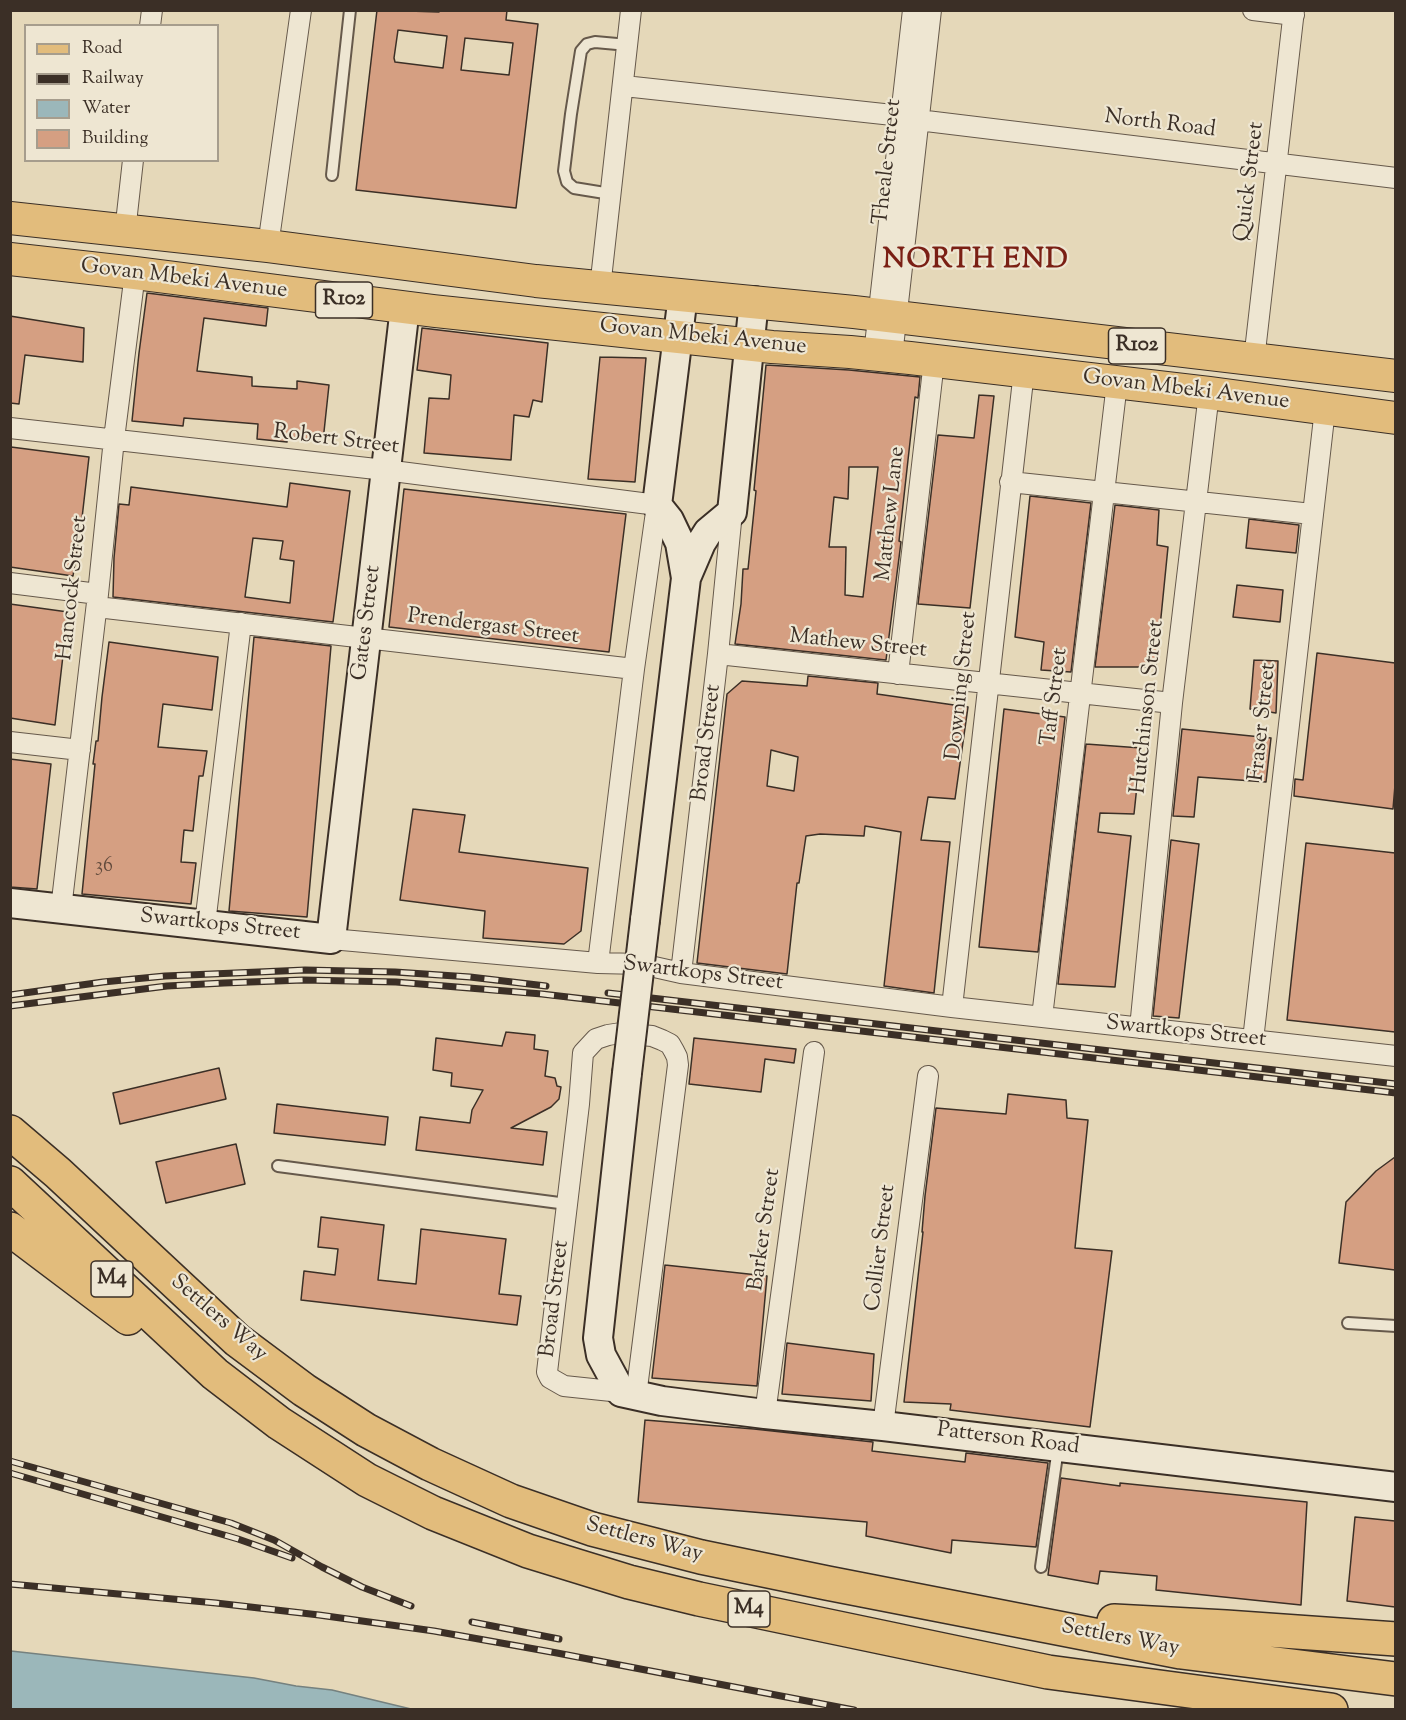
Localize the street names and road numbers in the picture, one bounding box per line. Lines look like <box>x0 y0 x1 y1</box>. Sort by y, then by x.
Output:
street label: Theale Street <box>869 98 909 226</box>
street label: North Road <box>1103 105 1217 145</box>
street label: Quick Street <box>1231 121 1271 243</box>
street label: Govan Mbeki Avenue <box>79 254 289 306</box>
road number: R102 <box>316 282 372 318</box>
street label: Govan Mbeki Avenue <box>598 314 808 362</box>
road number: R102 <box>1108 328 1166 364</box>
street label: Govan Mbeki Avenue <box>1081 365 1291 417</box>
street label: Robert Street <box>272 420 400 462</box>
street label: Matthew Lane <box>872 445 912 583</box>
street label: Hancock Street <box>53 514 95 662</box>
street label: Gates Street <box>348 564 388 682</box>
street label: Prendergast Street <box>406 604 580 652</box>
street label: Downing Street <box>942 610 984 762</box>
street label: Hutchinson Street <box>1127 619 1171 795</box>
street label: Mathew Street <box>788 625 928 665</box>
street label: Taff Street <box>1037 647 1075 747</box>
street label: Fraser Street <box>1245 662 1283 782</box>
street label: Broad Street <box>688 683 728 803</box>
street label: Swartkops Street <box>139 904 301 948</box>
street label: Swartkops Street <box>622 952 784 998</box>
street label: Swartkops Street <box>1105 1011 1267 1055</box>
street label: Barker Street <box>744 1167 788 1293</box>
street label: Collier Street <box>861 1183 903 1313</box>
street label: Broad Street <box>536 1239 576 1359</box>
road number: M4 <box>91 1261 133 1297</box>
street label: Settlers Way <box>164 1270 272 1368</box>
street label: Patterson Road <box>935 1418 1081 1462</box>
street label: Settlers Way <box>583 1513 705 1569</box>
road number: M4 <box>728 1591 770 1627</box>
street label: Settlers Way <box>1059 1615 1181 1663</box>

